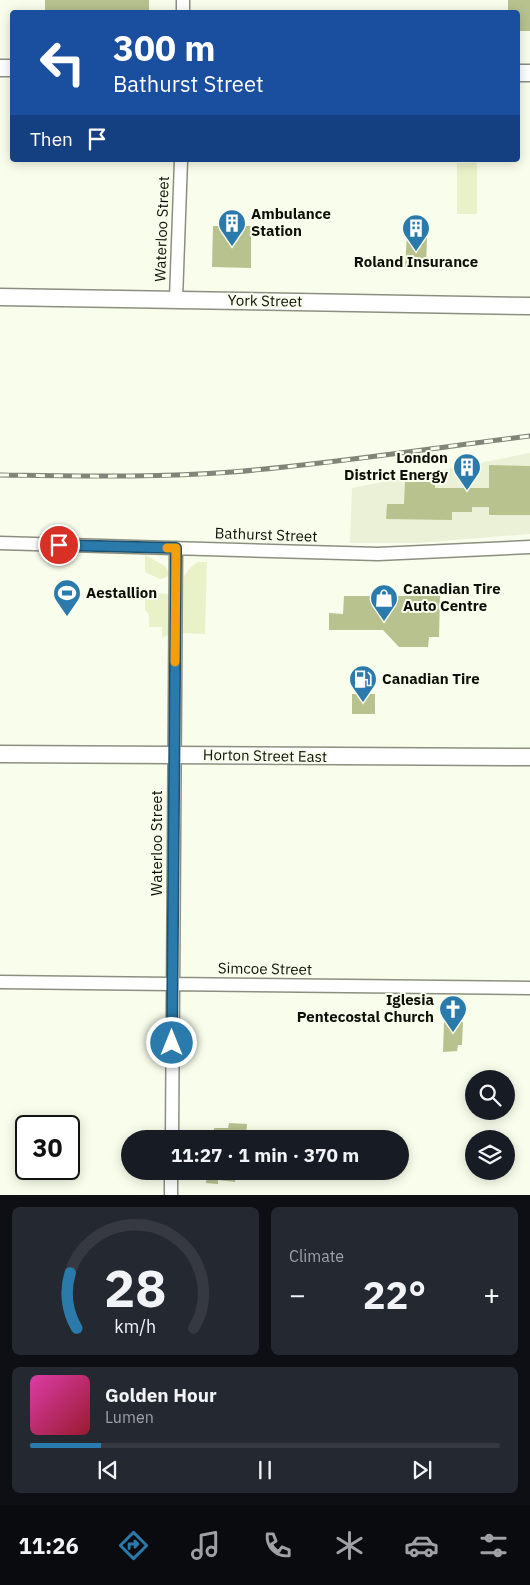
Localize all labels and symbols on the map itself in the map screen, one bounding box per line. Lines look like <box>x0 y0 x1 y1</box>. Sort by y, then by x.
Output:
street label: Waterloo Street <box>150 176 173 282</box>
place label: Ambulance Station <box>251 204 331 240</box>
building icon: Ambulance Station <box>217 208 247 247</box>
building icon: Roland Insurance <box>401 213 431 252</box>
place label: Roland Insurance <box>354 252 478 271</box>
street label: York Street <box>228 290 302 311</box>
place label: London District Energy <box>344 448 448 484</box>
building icon: London District Energy <box>452 452 482 491</box>
street label: Bathurst Street <box>214 523 318 546</box>
pin <box>38 524 80 566</box>
sports icon: Aestallion <box>52 578 82 617</box>
place label: Canadian Tire Auto Centre <box>403 579 501 615</box>
place label: Aestallion <box>86 583 157 602</box>
shop icon: Canadian Tire Auto Centre <box>369 583 399 622</box>
fuel station icon: Canadian Tire <box>348 664 378 703</box>
place label: Canadian Tire <box>382 669 480 688</box>
street label: Horton Street East <box>203 745 327 766</box>
street label: Waterloo Street <box>147 790 166 896</box>
street label: Simcoe Street <box>218 958 312 979</box>
place label: Iglesia Pentecostal Church <box>297 990 434 1026</box>
church icon: Iglesia Pentecostal Church <box>438 994 468 1033</box>
position arrow <box>145 1016 197 1068</box>
speed limit sign: 30 <box>15 1115 80 1180</box>

